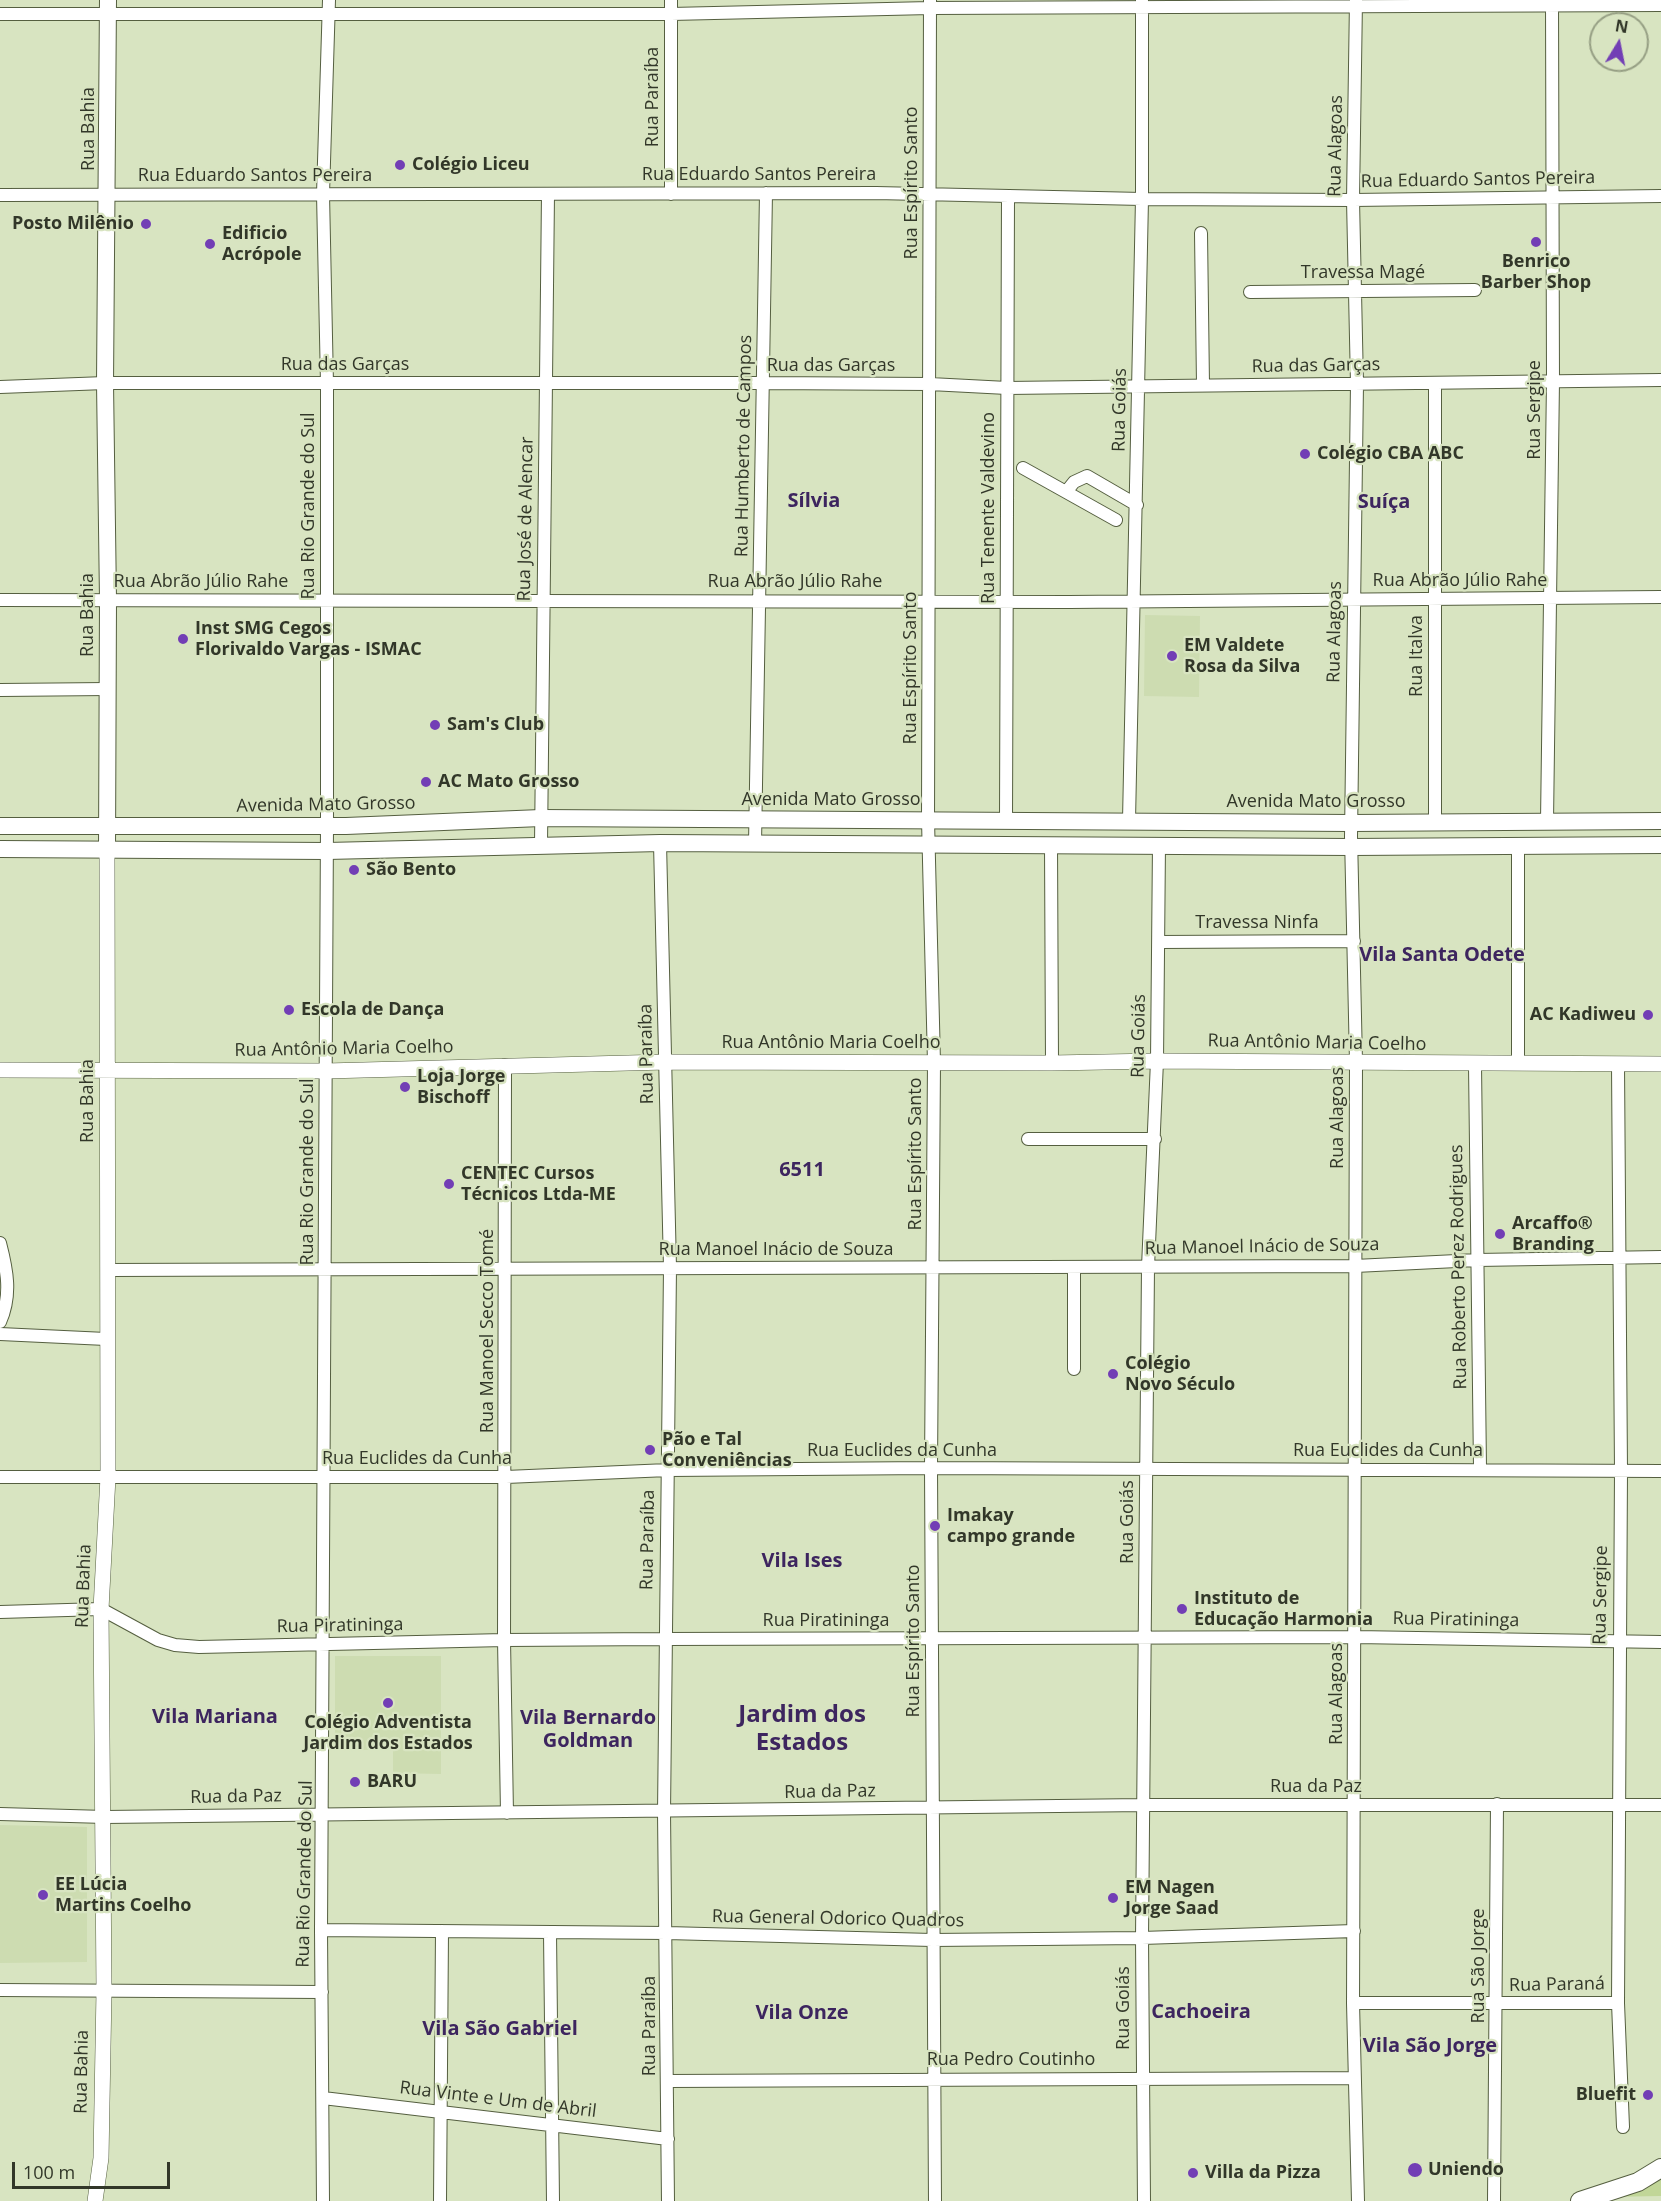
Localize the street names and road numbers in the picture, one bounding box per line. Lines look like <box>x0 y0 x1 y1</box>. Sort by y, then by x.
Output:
street label: Rua Paraíba <box>642 47 664 147</box>
street label: Rua Bahia <box>78 87 100 171</box>
street label: Rua Alagoas <box>1324 95 1348 197</box>
street label: Rua Espírito Santo <box>901 107 923 259</box>
street label: Rua Eduardo Santos Pereira <box>642 164 876 186</box>
street label: Rua Eduardo Santos Pereira <box>138 165 372 187</box>
street label: Rua Eduardo Santos Pereira <box>1361 167 1595 193</box>
street label: Travessa Magé <box>1301 262 1425 284</box>
street label: Rua Humberto de Campos <box>731 335 757 557</box>
street label: Rua das Garças <box>281 354 409 376</box>
street label: Rua das Garças <box>1251 354 1381 378</box>
street label: Rua das Garças <box>767 355 895 377</box>
street label: Rua Sergipe <box>1524 360 1546 460</box>
street label: Rua Goiás <box>1108 368 1132 452</box>
street label: Rua Rio Grande do Sul <box>298 412 320 600</box>
street label: Rua Tenente Valdevino <box>978 412 1000 604</box>
street label: Rua José de Alencar <box>514 436 538 602</box>
street label: Rua Abrão Júlio Rahe <box>1373 570 1547 592</box>
street label: Rua Abrão Júlio Rahe <box>114 571 288 593</box>
street label: Rua Abrão Júlio Rahe <box>708 571 882 593</box>
street label: Rua Bahia <box>77 573 99 657</box>
street label: Rua Alagoas <box>1323 581 1347 683</box>
street label: Rua Espírito Santo <box>900 592 922 744</box>
street label: Rua Italva <box>1406 615 1428 697</box>
street label: Avenida Mato Grosso <box>741 789 921 811</box>
street label: Avenida Mato Grosso <box>1226 791 1406 813</box>
street label: Avenida Mato Grosso <box>236 793 416 817</box>
street label: Travessa Ninfa <box>1195 912 1319 934</box>
street label: Rua Goiás <box>1127 994 1151 1078</box>
street label: Rua Paraíba <box>635 1004 659 1104</box>
street label: Rua Antônio Maria Coelho <box>1207 1030 1427 1056</box>
street label: Rua Antônio Maria Coelho <box>721 1032 941 1054</box>
street label: Rua Antônio Maria Coelho <box>234 1036 454 1062</box>
street label: Rua Bahia <box>77 1059 99 1143</box>
street label: Rua Alagoas <box>1327 1067 1349 1169</box>
street label: Rua Rio Grande do Sul <box>297 1078 319 1266</box>
street label: Rua Espírito Santo <box>905 1078 927 1230</box>
street label: Rua Roberto Perez Rodrigues <box>1446 1144 1472 1390</box>
street label: Rua Manoel Secco Tomé <box>477 1229 499 1433</box>
street label: Rua Manoel Inácio de Souza <box>1144 1234 1380 1260</box>
street label: Rua Manoel Inácio de Souza <box>659 1239 893 1261</box>
street label: Rua Euclides da Cunha <box>807 1440 997 1462</box>
street label: Rua Euclides da Cunha <box>1293 1440 1483 1462</box>
street label: Rua Euclides da Cunha <box>322 1448 512 1470</box>
street label: Rua Goiás <box>1117 1480 1139 1564</box>
street label: Rua Paraíba <box>636 1490 660 1590</box>
street label: Rua Bahia <box>72 1544 96 1628</box>
street label: Rua Sergipe <box>1589 1545 1613 1645</box>
street label: Rua Espírito Santo <box>903 1565 925 1717</box>
street label: Rua Piratininga <box>1392 1608 1520 1632</box>
street label: Rua Piratininga <box>763 1610 889 1632</box>
street label: Rua Piratininga <box>276 1614 404 1638</box>
street label: Rua Alagoas <box>1326 1643 1348 1745</box>
street label: Rua da Paz <box>1270 1776 1362 1798</box>
street label: Rua Rio Grande do Sul <box>293 1780 317 1968</box>
street label: Rua da Paz <box>784 1780 876 1804</box>
street label: Rua da Paz <box>190 1785 282 1809</box>
street label: Rua General Odorico Quadros <box>712 1906 964 1932</box>
street label: Rua São Jorge <box>1468 1908 1490 2024</box>
street label: Rua Goiás <box>1113 1966 1135 2050</box>
street label: Rua Paraná <box>1509 1973 1605 1997</box>
street label: Rua Paraíba <box>639 1976 661 2076</box>
street label: Rua Bahia <box>70 2030 94 2114</box>
street label: Rua Pedro Coutinho <box>927 2049 1095 2071</box>
street label: Rua Vinte e Um de Abril <box>398 2077 598 2123</box>

